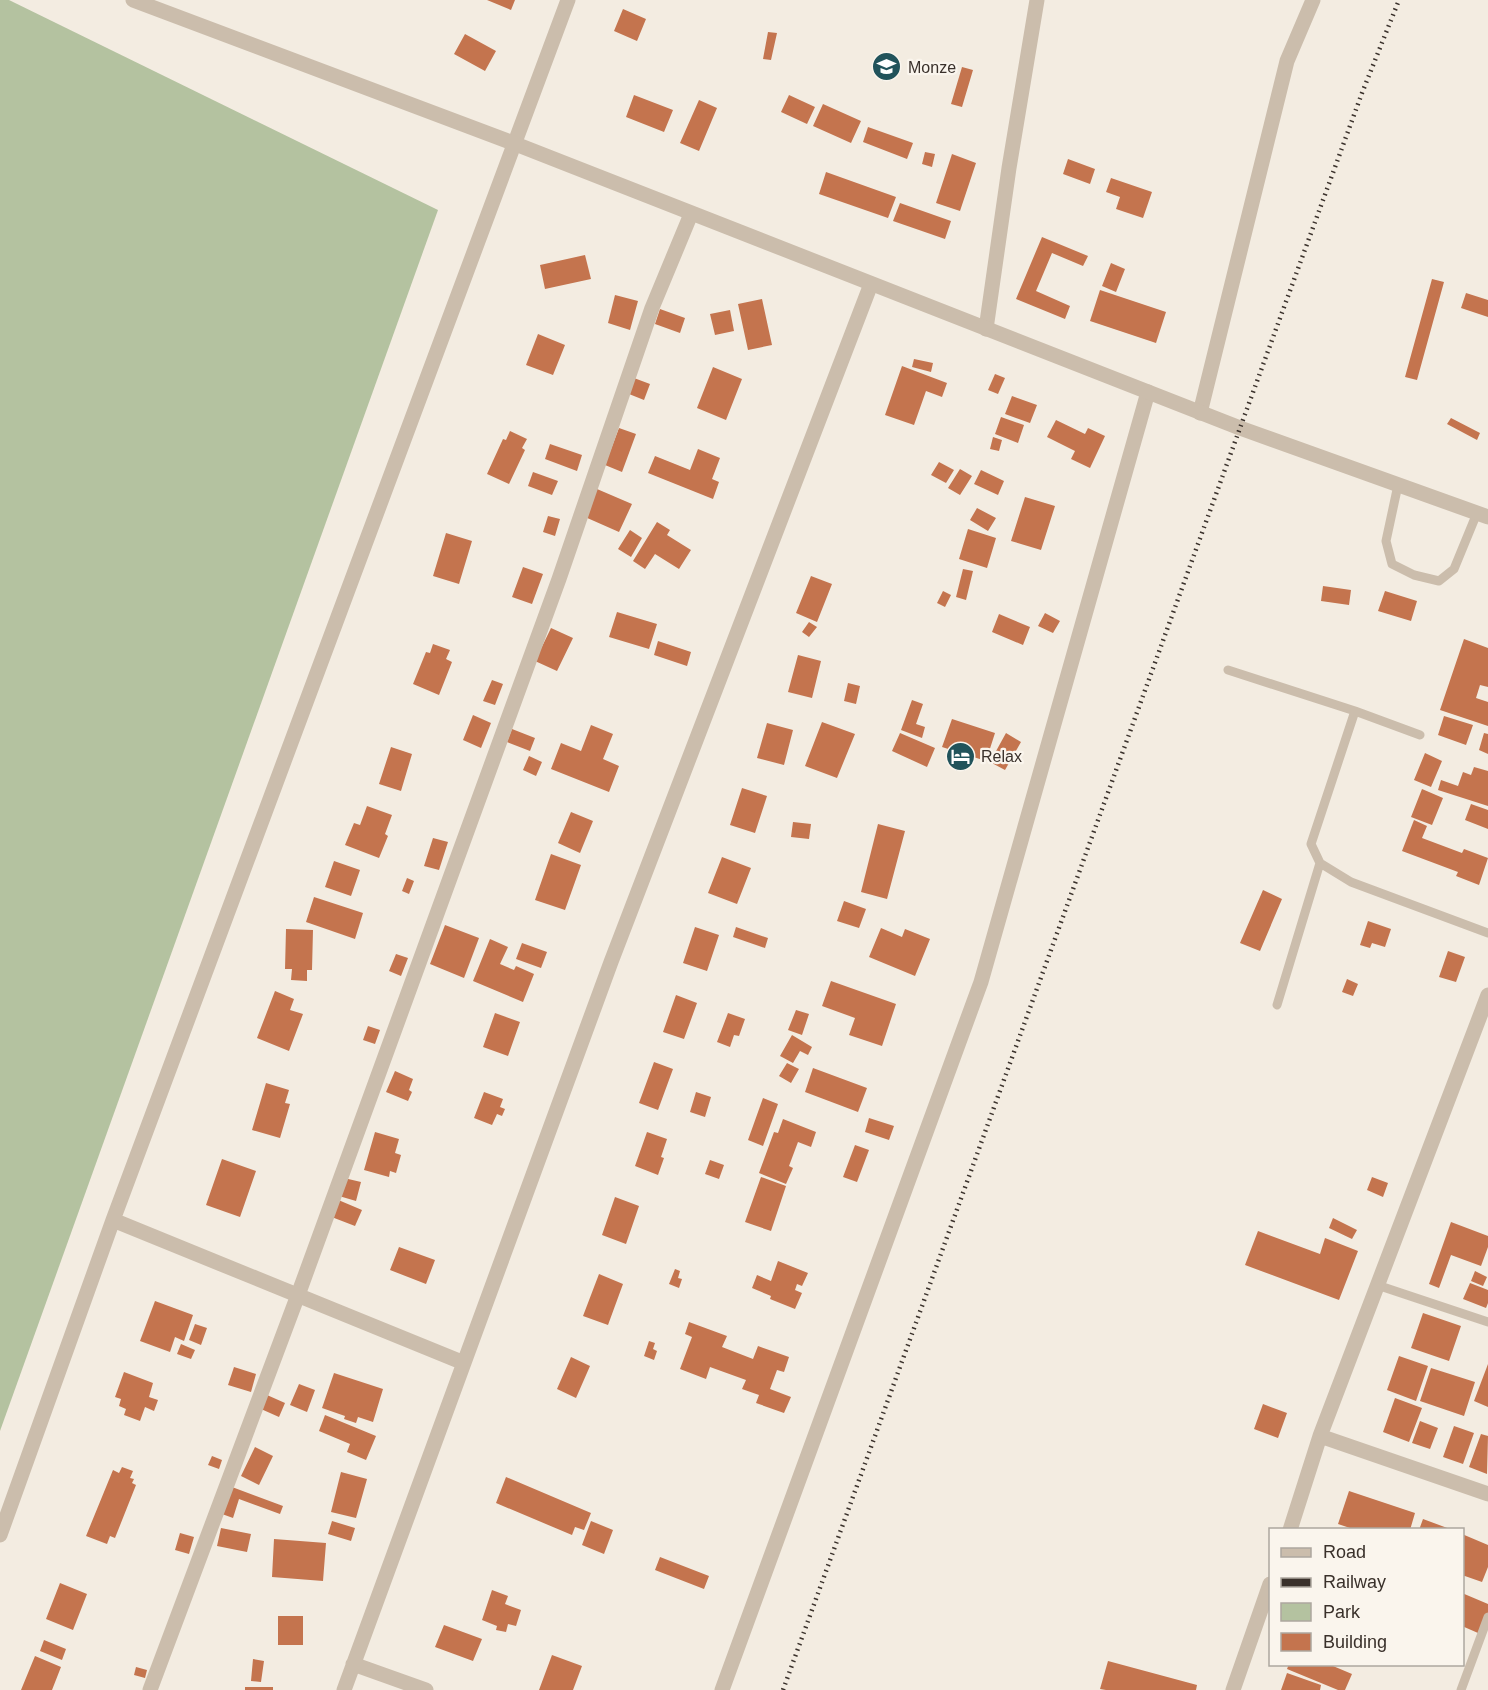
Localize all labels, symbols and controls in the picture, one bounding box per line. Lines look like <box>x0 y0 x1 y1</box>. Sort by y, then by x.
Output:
school or university icon: Monze <box>871 51 903 83</box>
place label: Monze <box>908 59 956 76</box>
hotel icon: Relax <box>944 740 976 772</box>
place label: Relax <box>981 748 1022 765</box>
legend <box>1269 1528 1464 1666</box>
text: Road <box>1323 1542 1366 1562</box>
text: Railway <box>1323 1572 1386 1592</box>
text: Park <box>1323 1602 1361 1622</box>
text: Building <box>1323 1632 1387 1652</box>

